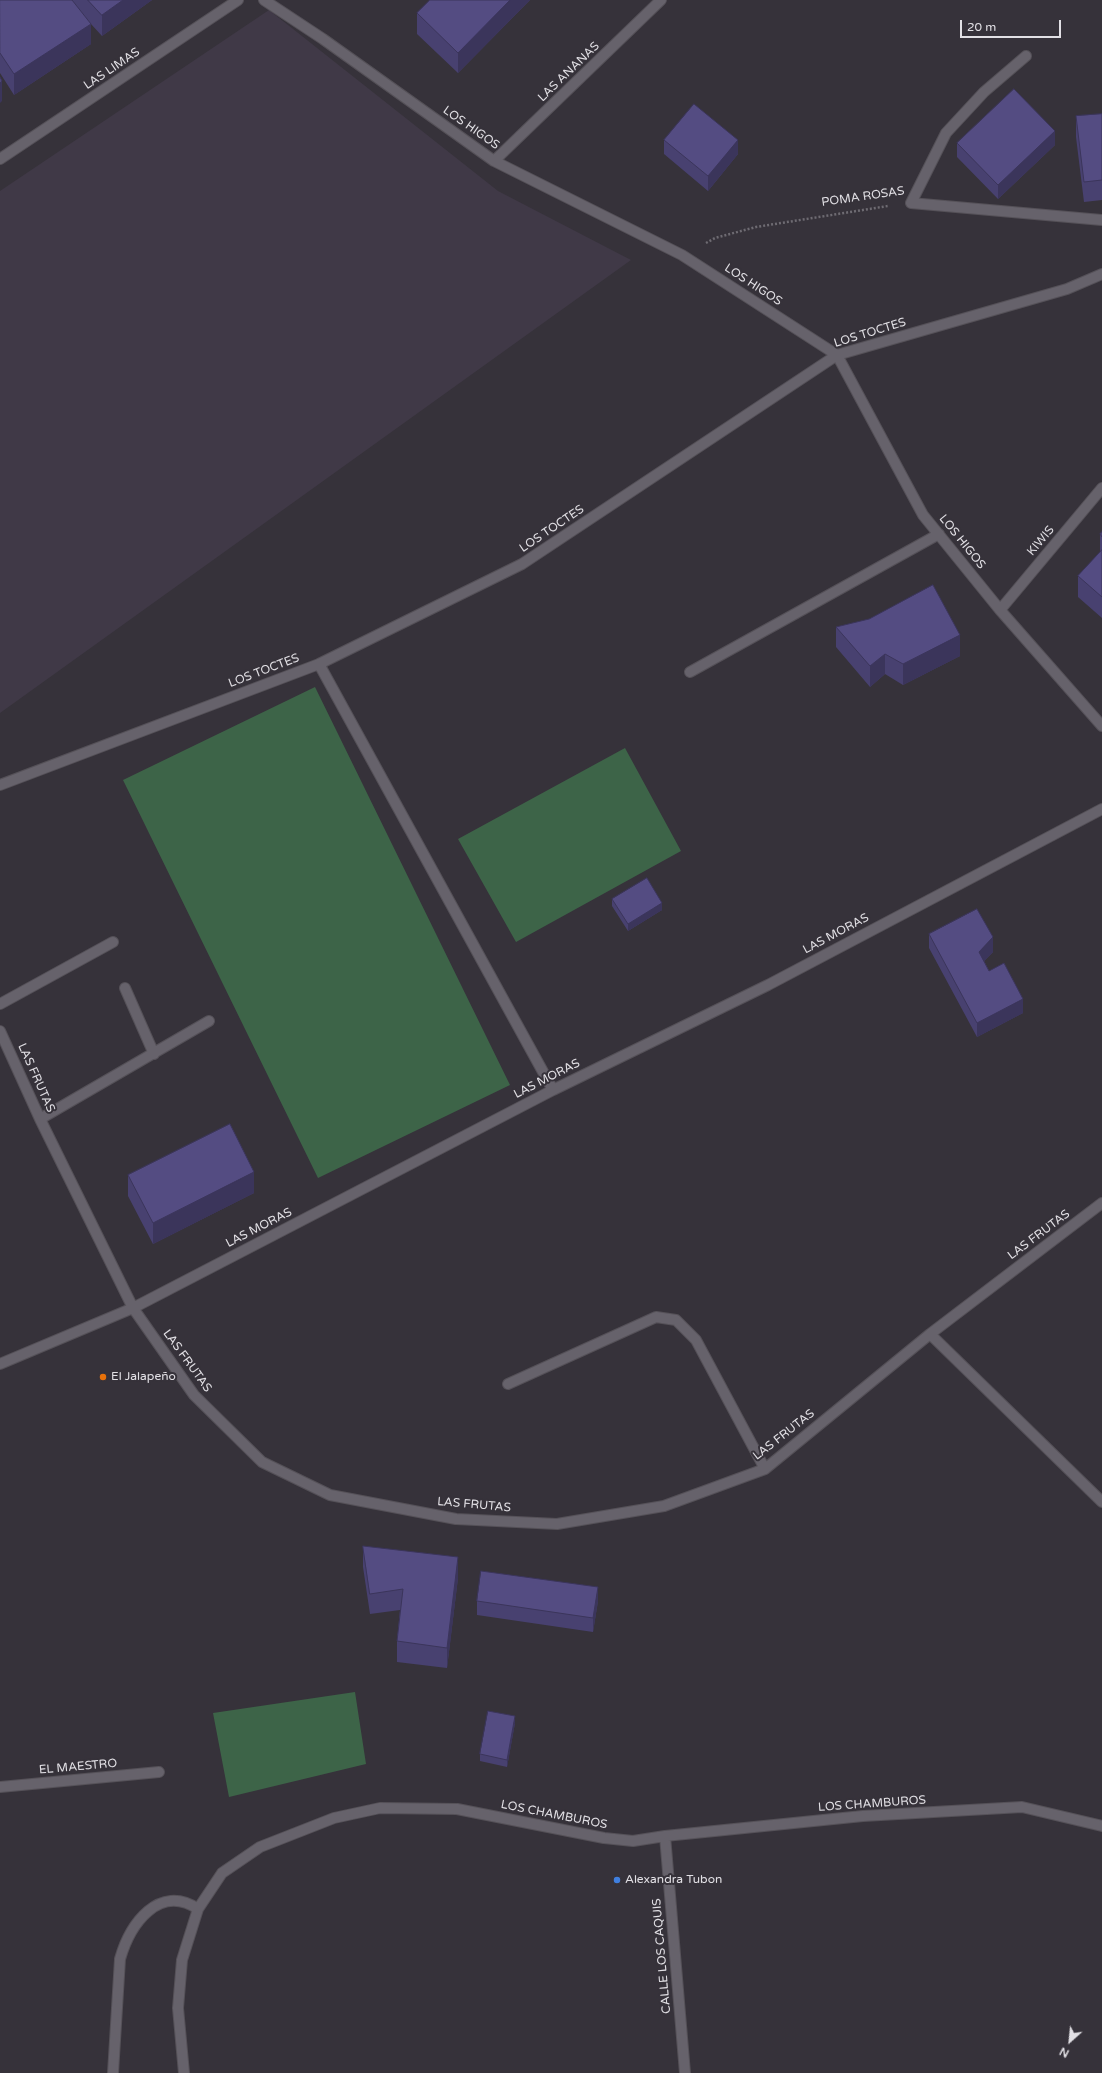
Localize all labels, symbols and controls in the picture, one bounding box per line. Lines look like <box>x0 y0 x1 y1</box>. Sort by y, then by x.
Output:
scale bar <box>962 12 1063 38</box>
text: 20 m <box>967 20 996 34</box>
street label: LAS ANANAS <box>535 39 603 105</box>
street label: LAS LIMAS <box>81 45 143 93</box>
street label: LOS HIGOS <box>440 103 502 153</box>
street label: POMA ROSAS <box>821 184 905 210</box>
street label: LOS HIGOS <box>721 261 785 309</box>
street label: LOS TOCTES <box>832 315 908 351</box>
street label: LOS TOCTES <box>517 502 587 556</box>
street label: LOS HIGOS <box>936 512 988 572</box>
street label: KIWIS <box>1024 523 1058 559</box>
street label: LOS TOCTES <box>227 651 301 691</box>
street label: LAS MORAS <box>801 911 871 957</box>
street label: LAS FRUTAS <box>14 1041 58 1115</box>
street label: LAS MORAS <box>511 1056 583 1102</box>
street label: LAS MORAS <box>223 1205 295 1251</box>
street label: LAS FRUTAS <box>1005 1207 1073 1263</box>
street label: LAS FRUTAS <box>159 1327 215 1395</box>
place label: El Jalapeño <box>111 1370 176 1384</box>
marker: El Jalapeño <box>98 1372 108 1382</box>
street label: LAS FRUTAS <box>750 1407 818 1463</box>
street label: LAS FRUTAS <box>437 1495 511 1515</box>
street label: EL MAESTRO <box>38 1756 118 1778</box>
street label: LOS CHAMBUROS <box>818 1793 926 1815</box>
street label: LOS CHAMBUROS <box>500 1798 608 1832</box>
place label: Alexandra Tubon <box>625 1873 722 1887</box>
marker: Alexandra Tubon <box>612 1875 622 1885</box>
street label: CALLE LOS CAQUIS <box>650 1898 674 2014</box>
north arrow <box>1050 2021 1090 2061</box>
text: N <box>1057 2044 1071 2060</box>

